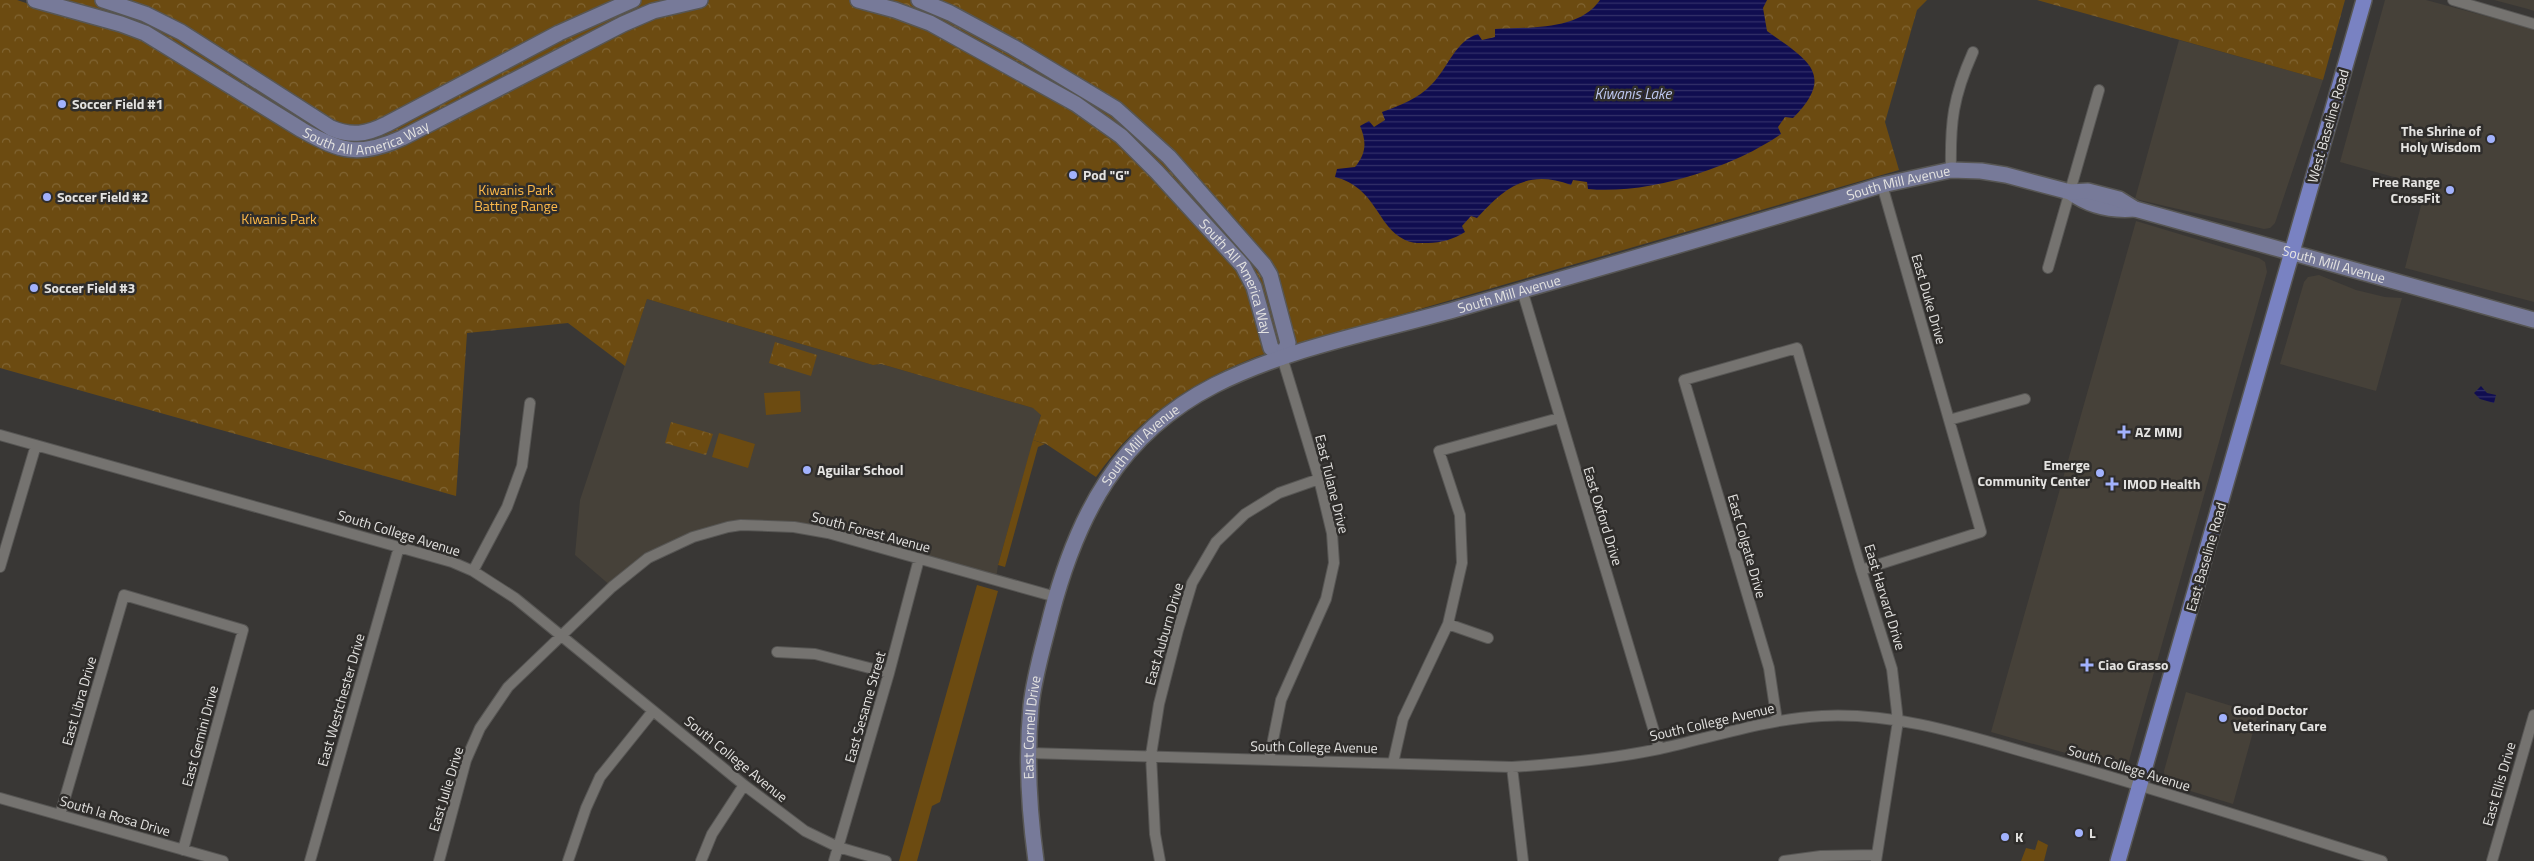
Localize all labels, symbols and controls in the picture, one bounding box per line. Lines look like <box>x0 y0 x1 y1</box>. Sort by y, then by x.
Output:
street label: West Baseline Road <box>2301 67 2354 185</box>
water label: Kiwanis Lake <box>1595 82 1672 105</box>
place label: Soccer Field #1 <box>72 93 163 114</box>
marker: Soccer Field #1 <box>56 98 68 110</box>
street label: South All America Way <box>299 115 433 160</box>
place label: The Shrine of Holy Wisdom <box>2400 120 2481 157</box>
marker: The Shrine of Holy Wisdom <box>2485 133 2497 145</box>
street label: South Mill Avenue <box>1844 159 1952 205</box>
place label: Pod "G" <box>1083 164 1130 185</box>
marker: Pod "G" <box>1067 169 1079 181</box>
place label: Free Range CrossFit <box>2372 171 2440 208</box>
park label: Kiwanis Park Batting Range <box>474 179 558 216</box>
marker: Free Range CrossFit <box>2444 184 2456 196</box>
place label: Soccer Field #2 <box>57 186 148 207</box>
marker: Soccer Field #2 <box>41 191 53 203</box>
park label: Kiwanis Park <box>241 208 317 229</box>
street label: South All America Way <box>1195 214 1278 337</box>
street label: South Mill Avenue <box>2280 239 2388 288</box>
street label: East Duke Drive <box>1907 251 1952 346</box>
street label: South Mill Avenue <box>1455 269 1563 318</box>
place label: Soccer Field #3 <box>44 277 135 298</box>
marker: Soccer Field #3 <box>28 282 40 294</box>
street label: South Mill Avenue <box>1096 399 1183 489</box>
place label: AZ MMJ <box>2135 421 2182 442</box>
marker: AZ MMJ <box>2117 425 2131 439</box>
street label: East Tulane Drive <box>1310 432 1355 536</box>
place label: Emerge Community Center <box>1977 454 2090 491</box>
place label: Aguilar School <box>817 459 904 480</box>
marker: Aguilar School <box>801 464 813 476</box>
street label: East Oxford Drive <box>1578 464 1629 568</box>
marker: Emerge Community Center <box>2094 467 2106 479</box>
place label: IMOD Health <box>2123 473 2200 494</box>
marker: IMOD Health <box>2105 477 2119 491</box>
street label: East Colgate Drive <box>1723 491 1772 600</box>
street label: East Baseline Road <box>2180 500 2231 614</box>
street label: South College Avenue <box>335 504 463 561</box>
street label: South Forest Avenue <box>809 506 933 558</box>
street label: East Harvard Drive <box>1859 541 1912 653</box>
street label: East Auburn Drive <box>1139 580 1188 688</box>
street label: East Westchester Drive <box>311 631 370 769</box>
street label: East Sesame Street <box>839 648 891 765</box>
street label: East Libra Drive <box>56 654 101 748</box>
place label: Ciao Grasso <box>2098 654 2168 675</box>
marker: Ciao Grasso <box>2080 658 2094 672</box>
street label: East Cornell Drive <box>1018 674 1046 780</box>
street label: East Gemini Drive <box>176 683 223 789</box>
street label: South College Avenue <box>1647 697 1776 746</box>
place label: Good Doctor Veterinary Care <box>2233 699 2327 736</box>
street label: South College Avenue <box>680 710 792 807</box>
marker: Good Doctor Veterinary Care <box>2217 712 2229 724</box>
street label: South College Avenue <box>1250 735 1378 758</box>
street label: South College Avenue <box>2065 739 2193 796</box>
street label: East Ellis Drive <box>2476 739 2521 828</box>
street label: East Julie Drive <box>423 744 468 834</box>
street label: South la Rosa Drive <box>57 790 173 841</box>
place label: L <box>2089 822 2096 843</box>
place label: K <box>2015 826 2024 847</box>
marker: L <box>2073 827 2085 839</box>
marker: K <box>1999 831 2011 843</box>

